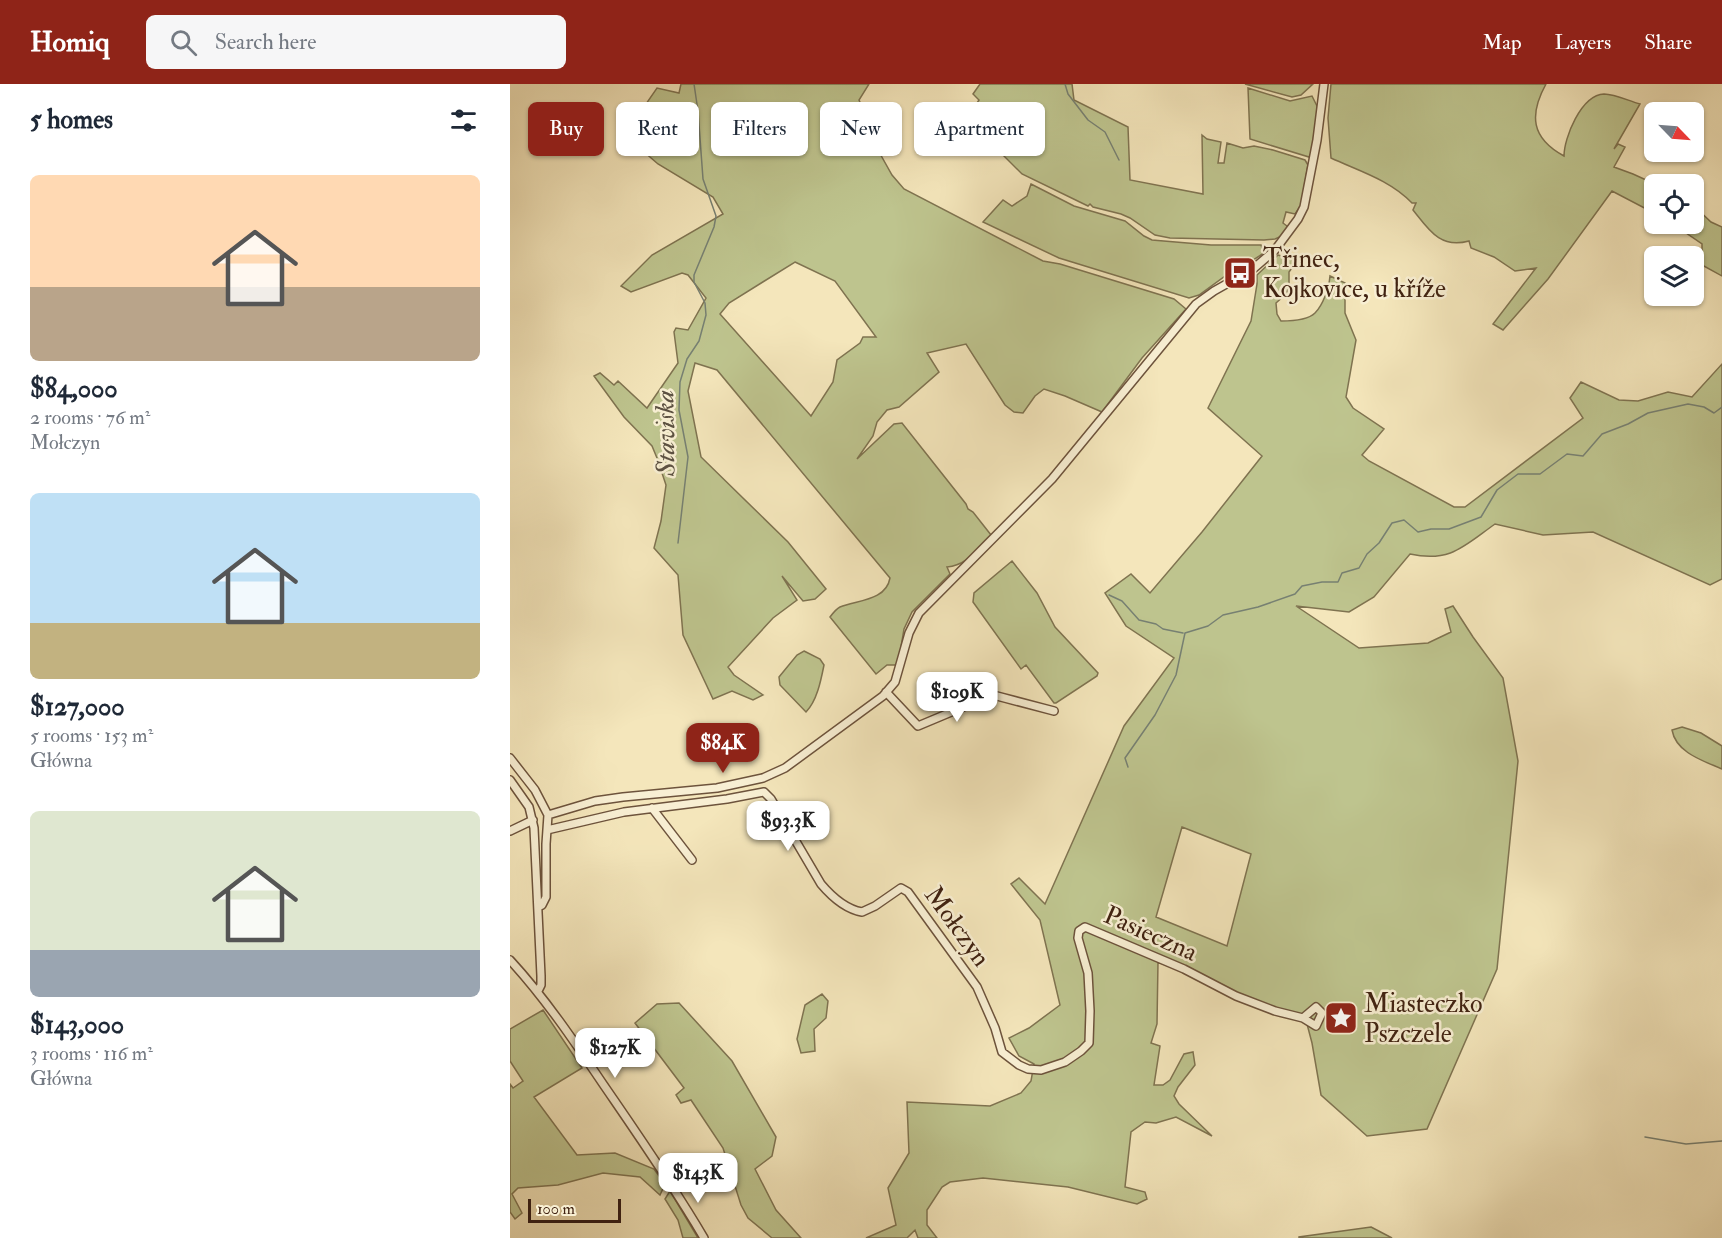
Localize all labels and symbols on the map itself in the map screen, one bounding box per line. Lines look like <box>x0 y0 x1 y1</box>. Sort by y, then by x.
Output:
north arrow <box>1644 102 1704 162</box>
place label: Třinec, Kojkovice, u kříže <box>1263 243 1446 305</box>
bus stop icon: Třinec, Kojkovice, u kříže <box>1222 255 1258 291</box>
water label: Staviska <box>648 389 683 477</box>
pin: $109K <box>915 672 999 723</box>
pin: $84K <box>687 723 759 774</box>
pin: $93.3K <box>739 801 837 852</box>
street label: Mołczyn <box>917 880 997 973</box>
street label: Pasieczna <box>1099 899 1203 969</box>
place label: Miasteczko Pszczele <box>1364 988 1483 1050</box>
place icon: Miasteczko Pszczele <box>1323 1000 1359 1036</box>
pin: $127K <box>573 1028 657 1079</box>
pin: $143K <box>656 1153 740 1204</box>
scale bar <box>528 1196 621 1224</box>

